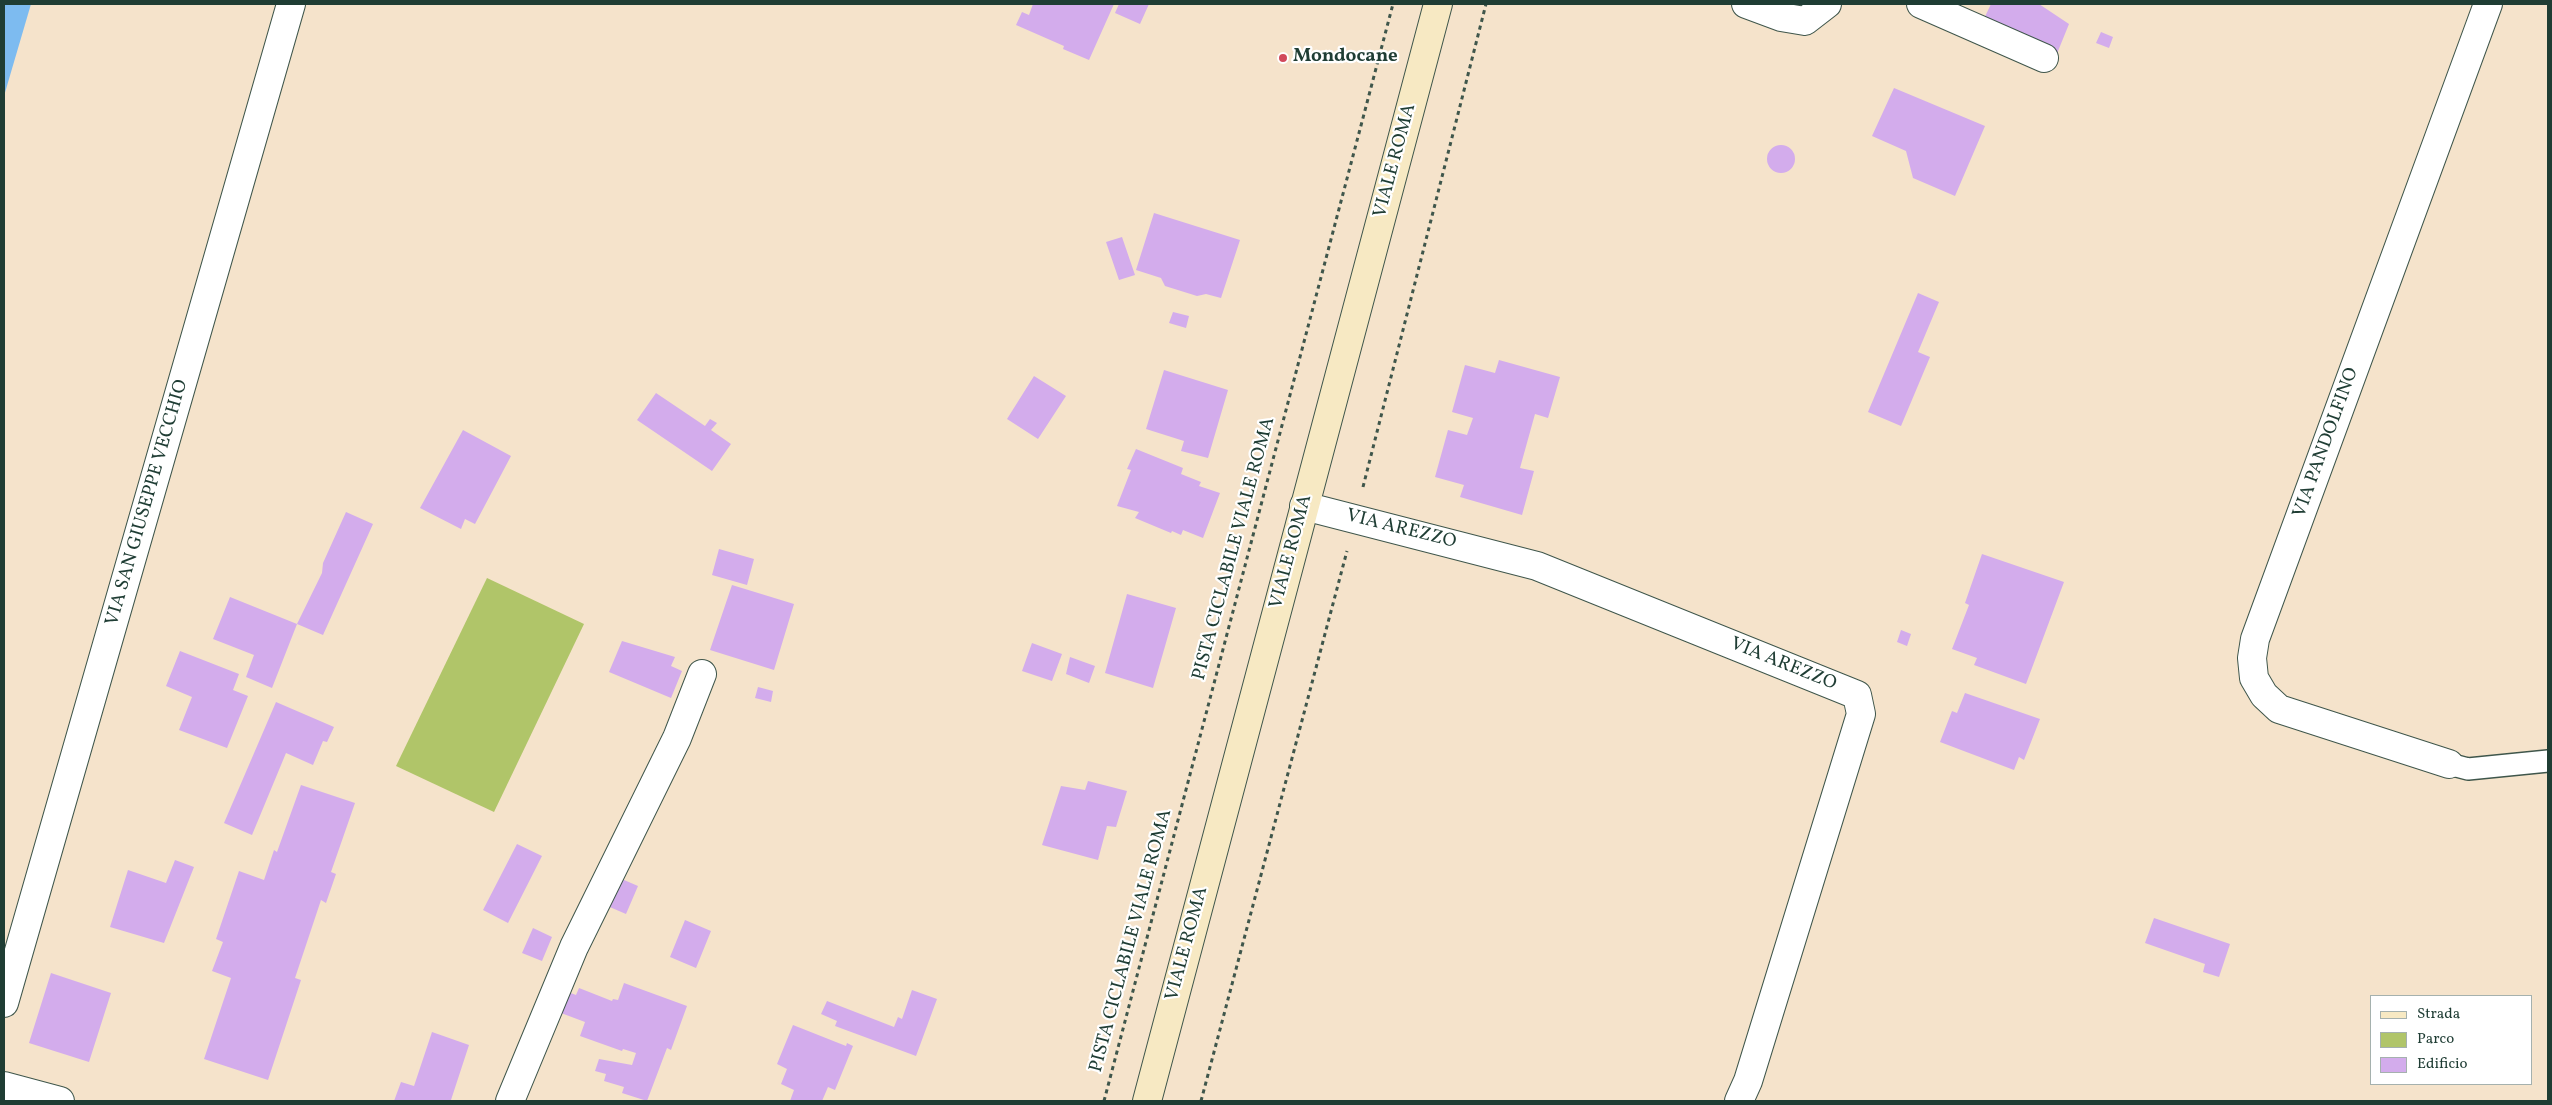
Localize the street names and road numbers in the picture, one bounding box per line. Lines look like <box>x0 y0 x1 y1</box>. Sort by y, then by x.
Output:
street label: VIALE ROMA <box>1370 102 1422 220</box>
street label: VIA PANDOLFINO <box>2289 365 2365 521</box>
street label: VIA SAN GIUSEPPE VECCHIO <box>102 377 194 629</box>
street label: PISTA CICLABILE VIALE ROMA <box>1189 415 1281 683</box>
street label: VIALE ROMA <box>1266 493 1318 611</box>
street label: VIA AREZZO <box>1344 505 1458 555</box>
street label: VIA AREZZO <box>1727 633 1839 697</box>
street label: PISTA CICLABILE VIALE ROMA <box>1086 807 1178 1075</box>
street label: VIALE ROMA <box>1162 885 1214 1003</box>

